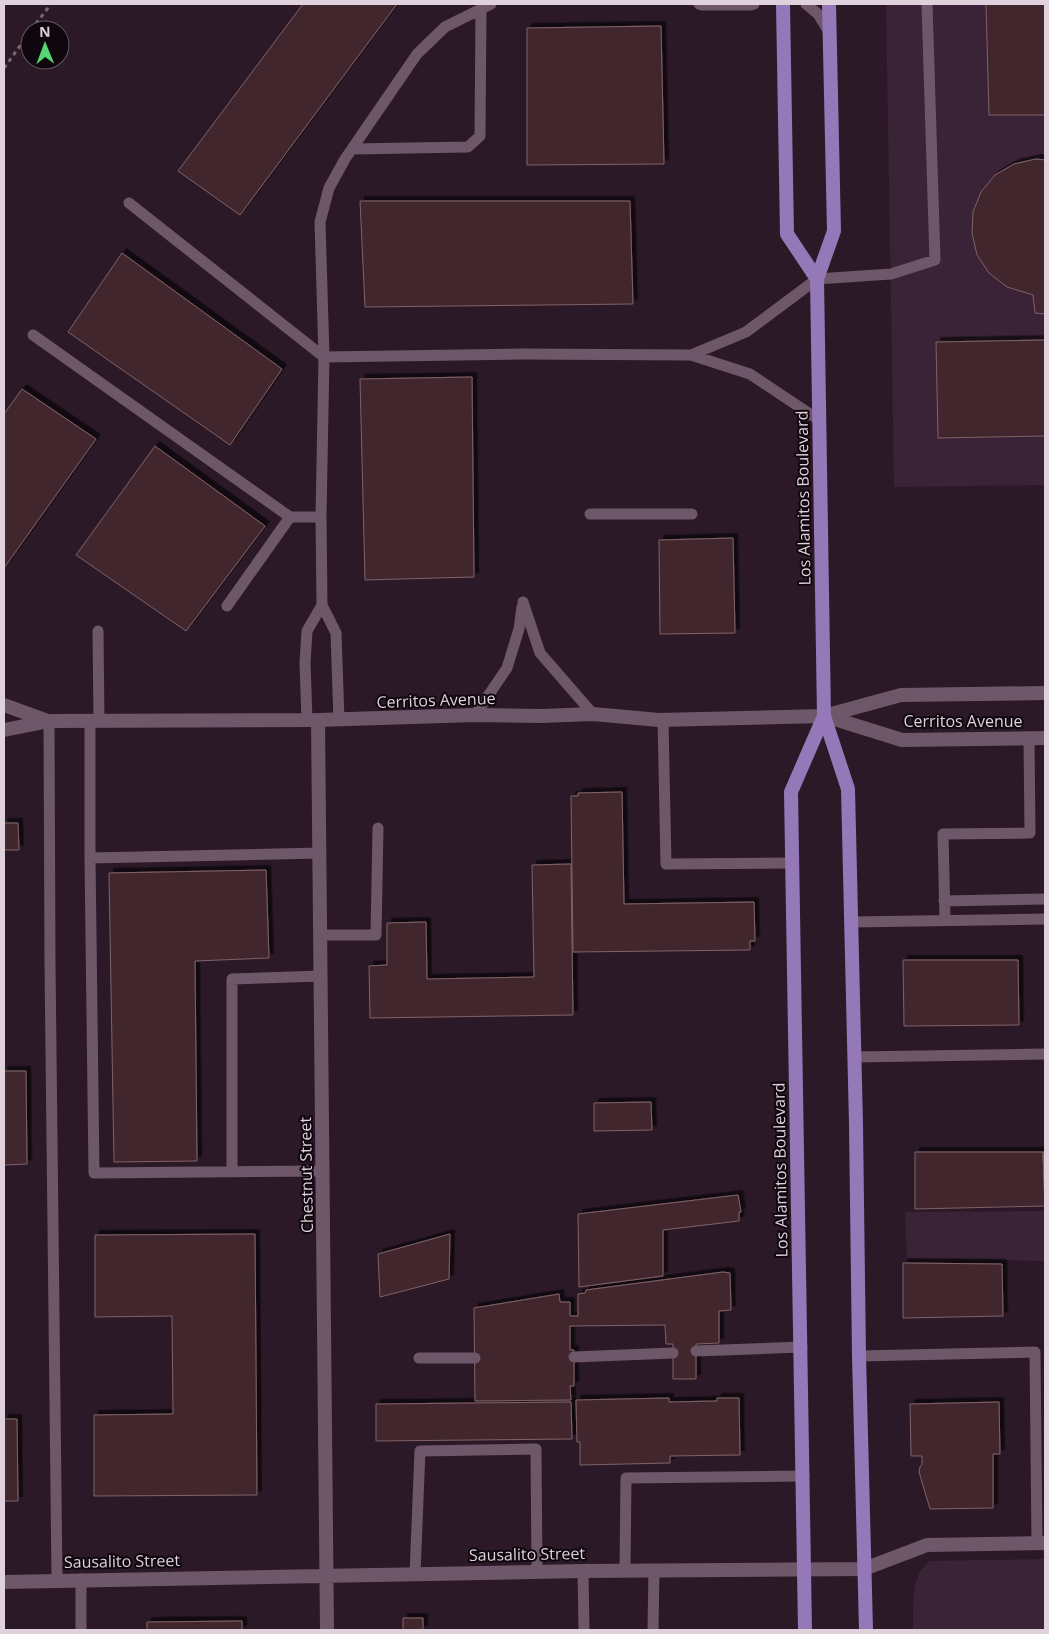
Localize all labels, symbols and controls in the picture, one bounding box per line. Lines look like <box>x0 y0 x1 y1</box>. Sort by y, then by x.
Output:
north arrow <box>20 20 70 70</box>
text: N <box>39 22 51 41</box>
street label: Los Alamitos Boulevard <box>790 410 816 586</box>
street label: Cerritos Avenue <box>376 687 496 713</box>
street label: Cerritos Avenue <box>904 710 1023 732</box>
street label: Los Alamitos Boulevard <box>767 1082 793 1258</box>
street label: Chestnut Street <box>294 1116 318 1233</box>
street label: Sausalito Street <box>469 1542 586 1566</box>
street label: Sausalito Street <box>64 1549 181 1573</box>

